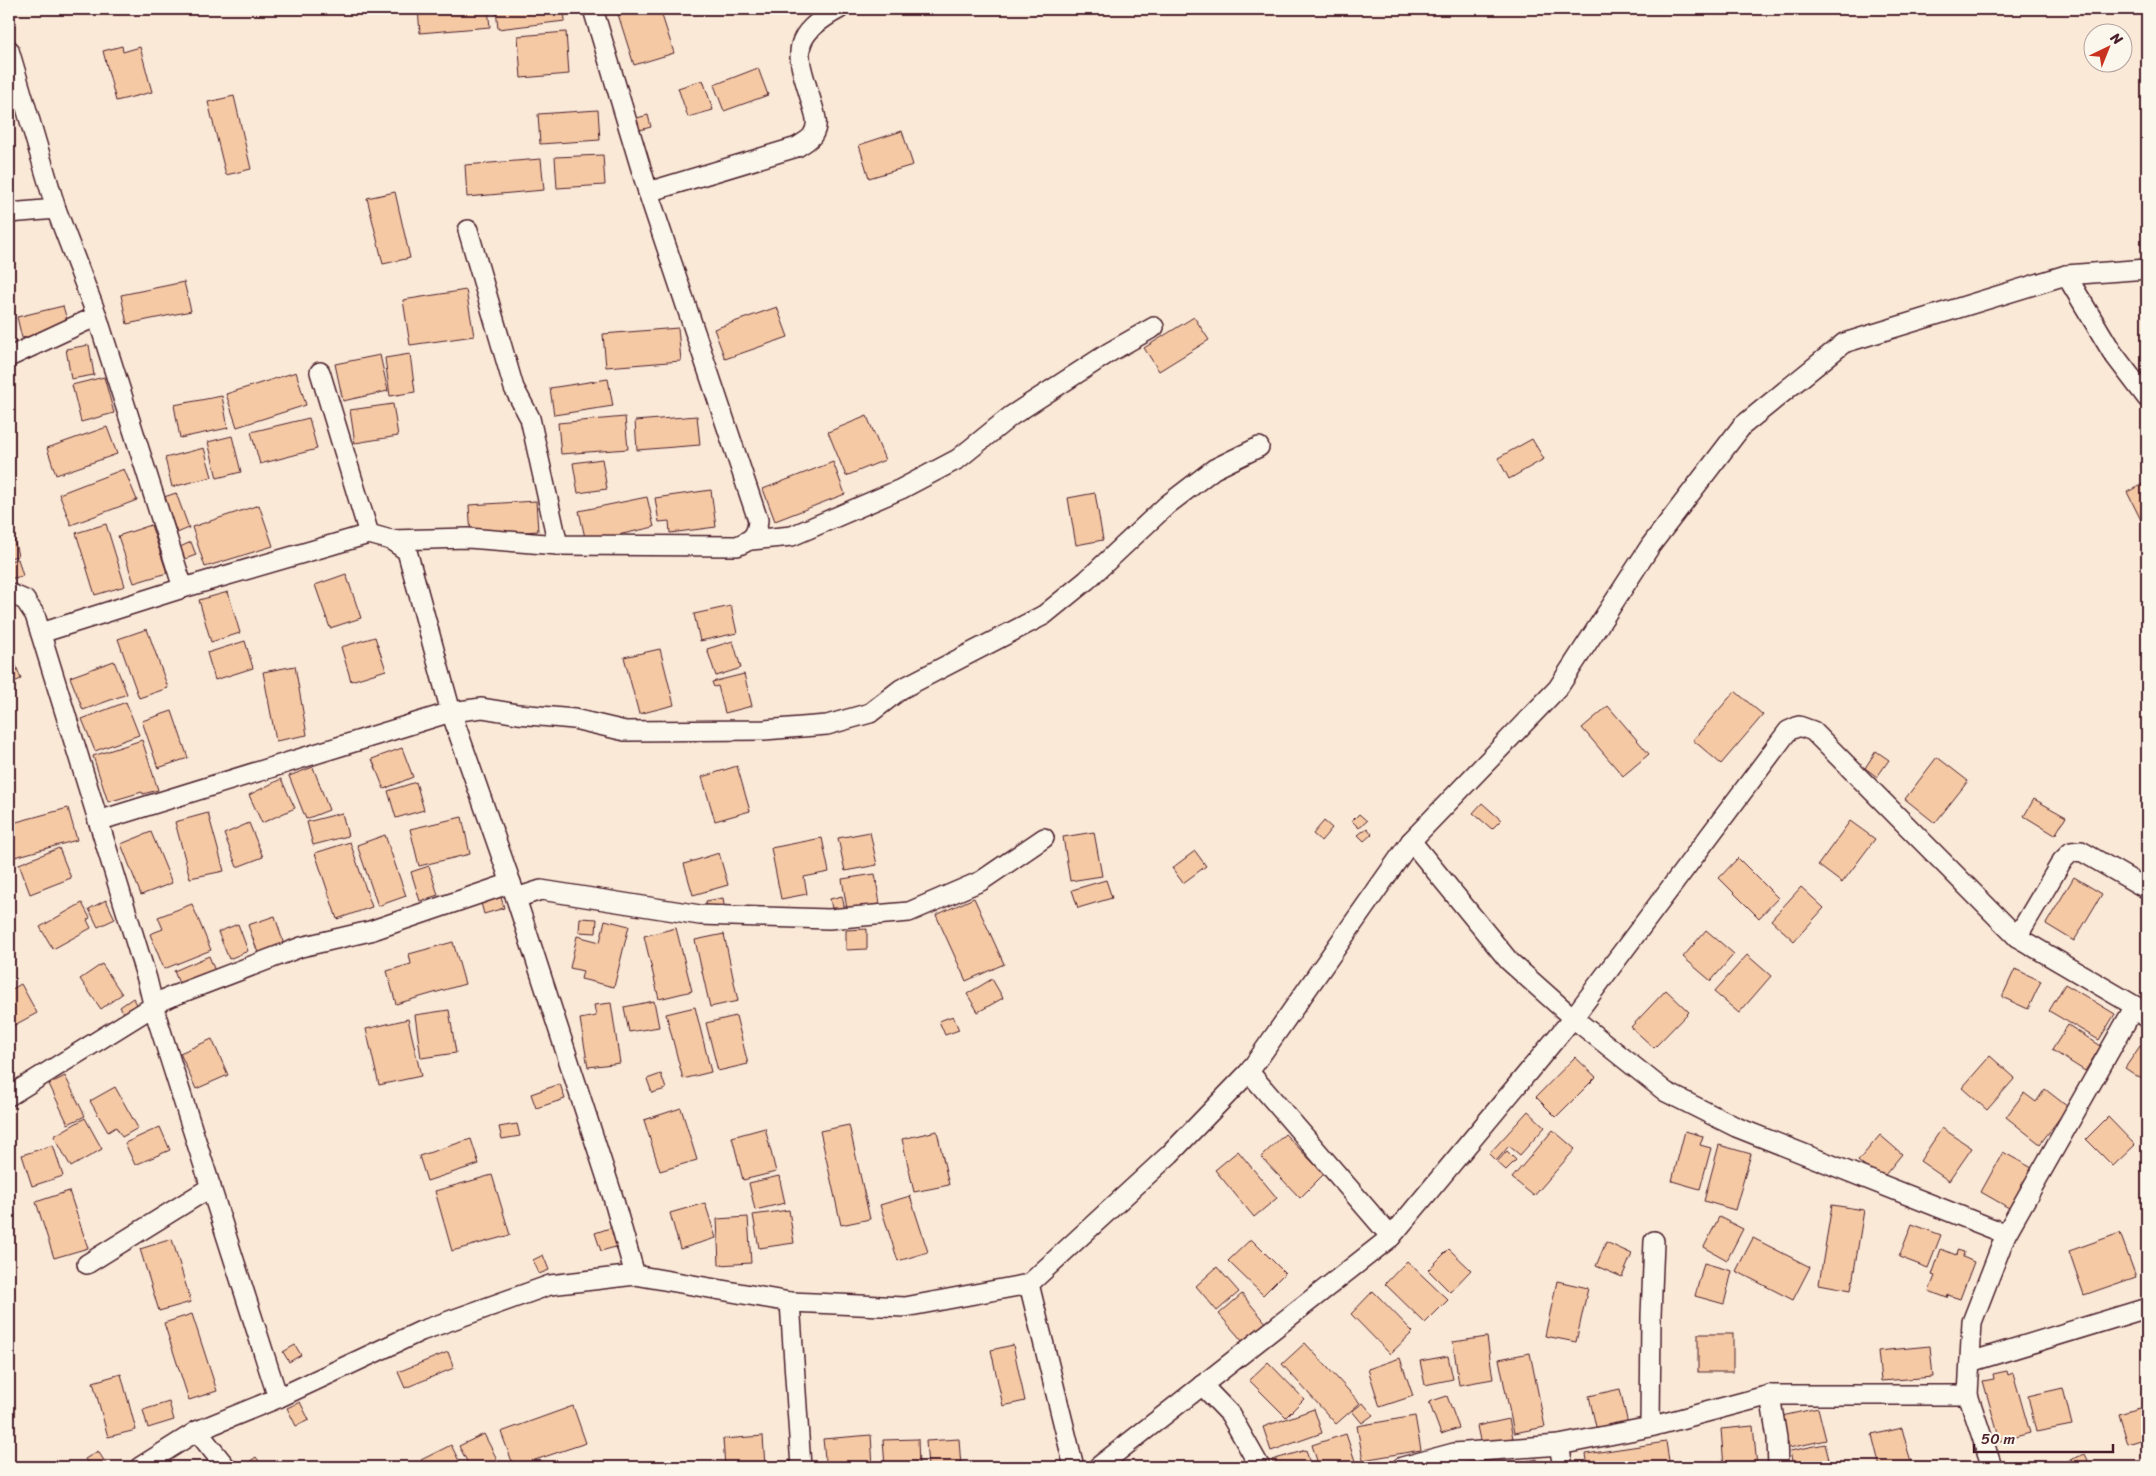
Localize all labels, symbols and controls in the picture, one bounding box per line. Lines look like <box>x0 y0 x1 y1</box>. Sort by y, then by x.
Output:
north arrow <box>2084 22 2134 72</box>
text: N <box>2104 26 2129 52</box>
scale bar <box>1974 1421 2112 1453</box>
text: 50 m <box>1981 1426 2016 1452</box>

